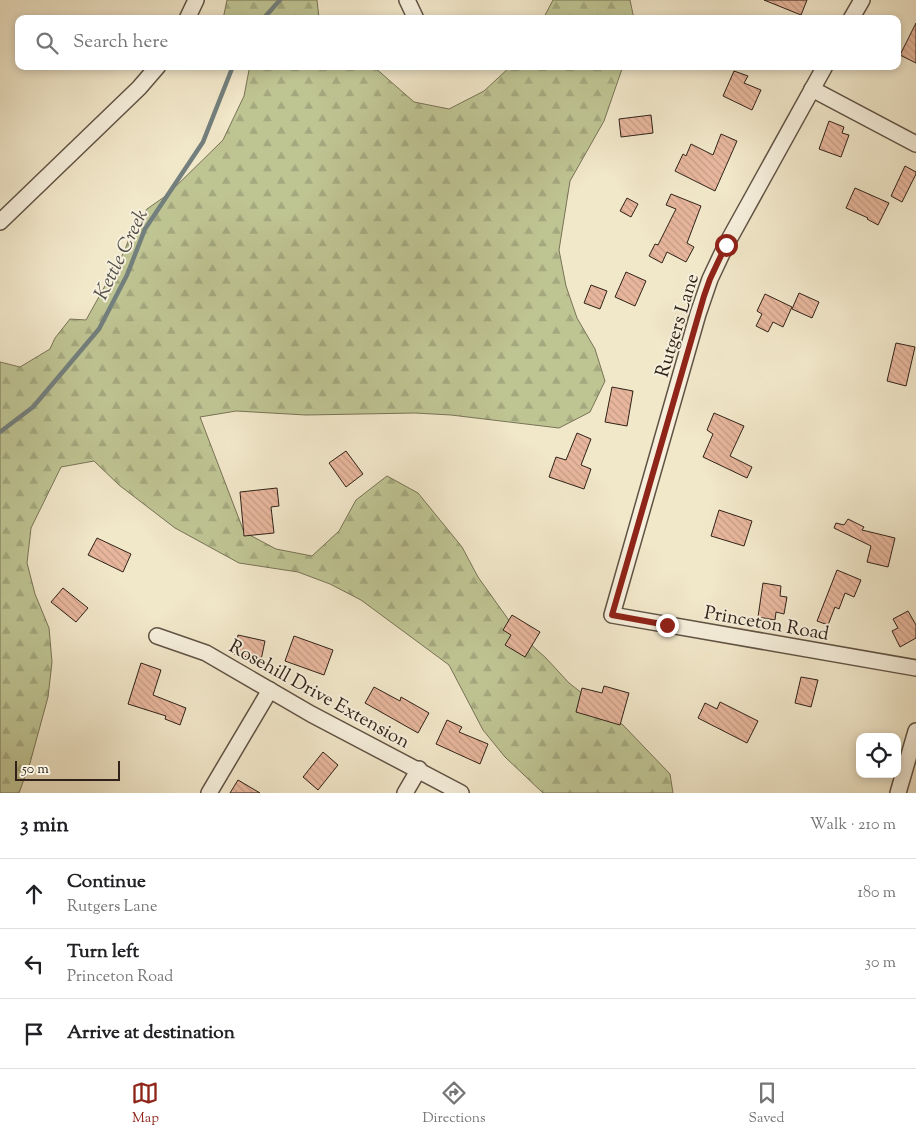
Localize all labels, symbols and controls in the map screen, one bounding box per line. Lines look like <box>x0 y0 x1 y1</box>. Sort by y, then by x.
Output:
search box <box>15 15 901 70</box>
icon: search <box>33 29 61 57</box>
text: Search here <box>73 29 168 56</box>
water label: Kettle Creek <box>88 205 157 305</box>
route start <box>715 234 738 257</box>
street label: Rutgers Lane <box>650 270 707 381</box>
street label: Princeton Road <box>702 600 831 649</box>
route end <box>656 614 679 637</box>
street label: Rosehill Drive Extension <box>223 634 414 756</box>
map controls <box>856 733 901 778</box>
button: locate <box>856 733 901 778</box>
scale bar <box>15 758 120 781</box>
text: 50 m <box>22 760 49 780</box>
text: 3 min <box>20 811 69 841</box>
text: Walk · 210 m <box>810 814 896 837</box>
text: Continue <box>67 869 146 896</box>
icon: ahead <box>20 880 48 908</box>
text: 180 m <box>857 882 896 905</box>
text: Rutgers Lane <box>67 896 157 919</box>
text: Turn left <box>67 939 139 966</box>
icon: left <box>20 950 48 978</box>
text: 30 m <box>865 952 896 975</box>
text: Princeton Road <box>67 966 173 989</box>
icon: arrive <box>20 1020 48 1048</box>
text: Arrive at destination <box>67 1020 235 1047</box>
tab: Map <box>131 1079 159 1129</box>
tab: Directions <box>422 1079 486 1129</box>
tab: Saved <box>749 1079 784 1129</box>

